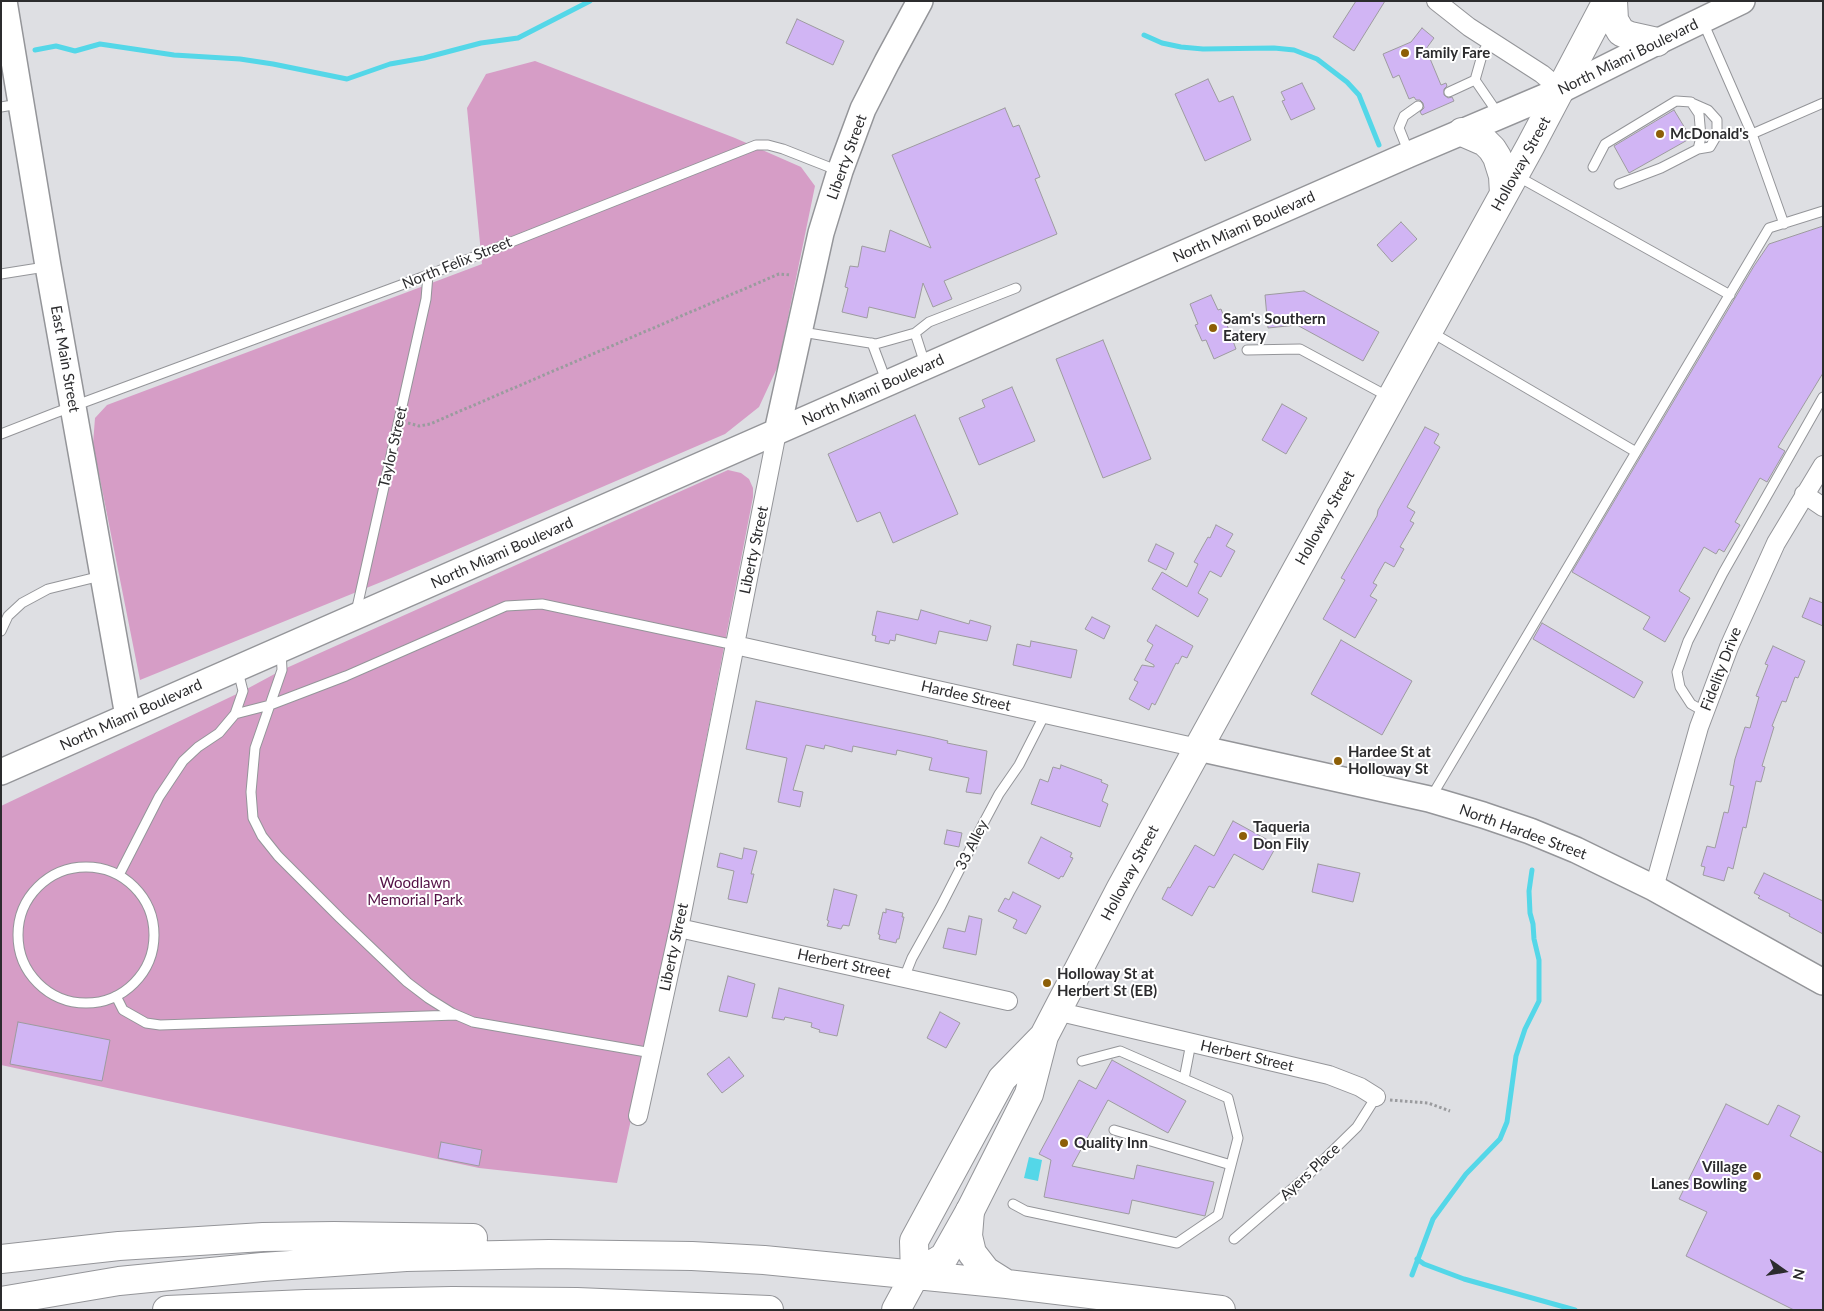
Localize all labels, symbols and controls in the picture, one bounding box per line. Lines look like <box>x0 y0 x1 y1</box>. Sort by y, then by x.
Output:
street label: North Miami Boulevard <box>1555 15 1701 99</box>
place label: Family Fare <box>1415 44 1490 62</box>
marker: Family Fare <box>1399 47 1411 59</box>
street label: Liberty Street <box>823 112 871 202</box>
street label: Holloway Street <box>1488 114 1554 214</box>
place label: McDonald's <box>1670 125 1749 143</box>
marker: McDonald's <box>1654 128 1666 140</box>
street label: North Miami Boulevard <box>1170 188 1318 266</box>
street label: North Felix Street <box>400 233 514 293</box>
street label: East Main Street <box>47 304 83 414</box>
place label: Sam's Southern Eatery <box>1223 310 1326 345</box>
marker: Sam's Southern Eatery <box>1207 322 1219 334</box>
street label: North Miami Boulevard <box>799 351 947 429</box>
street label: Taylor Street <box>375 405 411 489</box>
street label: Holloway Street <box>1292 468 1358 568</box>
street label: Liberty Street <box>736 504 772 596</box>
street label: North Miami Boulevard <box>428 514 576 592</box>
street label: Fidelity Drive <box>1697 625 1745 713</box>
street label: North Miami Boulevard <box>57 676 205 754</box>
street label: Hardee Street <box>919 677 1013 715</box>
place label: Hardee St at Holloway St <box>1348 743 1431 778</box>
marker: Hardee St at Holloway St <box>1332 755 1344 767</box>
street label: North Hardee Street <box>1457 801 1589 863</box>
street label: 33 Alley <box>952 817 992 873</box>
place label: Taqueria Don Fily <box>1253 818 1310 853</box>
street label: Holloway Street <box>1097 822 1163 924</box>
marker: Taqueria Don Fily <box>1237 830 1249 842</box>
park label: Woodlawn Memorial Park <box>367 874 463 909</box>
street label: Liberty Street <box>656 901 692 993</box>
street label: Herbert Street <box>796 945 892 983</box>
place label: Holloway St at Herbert St (EB) <box>1057 965 1157 1000</box>
marker: Holloway St at Herbert St (EB) <box>1041 977 1053 989</box>
street label: Herbert Street <box>1199 1037 1295 1075</box>
place label: Quality Inn <box>1074 1134 1148 1152</box>
marker: Quality Inn <box>1058 1137 1070 1149</box>
street label: Ayers Place <box>1276 1140 1344 1204</box>
place label: Village Lanes Bowling <box>1651 1158 1747 1193</box>
marker: Village Lanes Bowling <box>1751 1170 1763 1182</box>
north arrow <box>1759 1246 1809 1296</box>
text: N <box>1790 1267 1809 1282</box>

